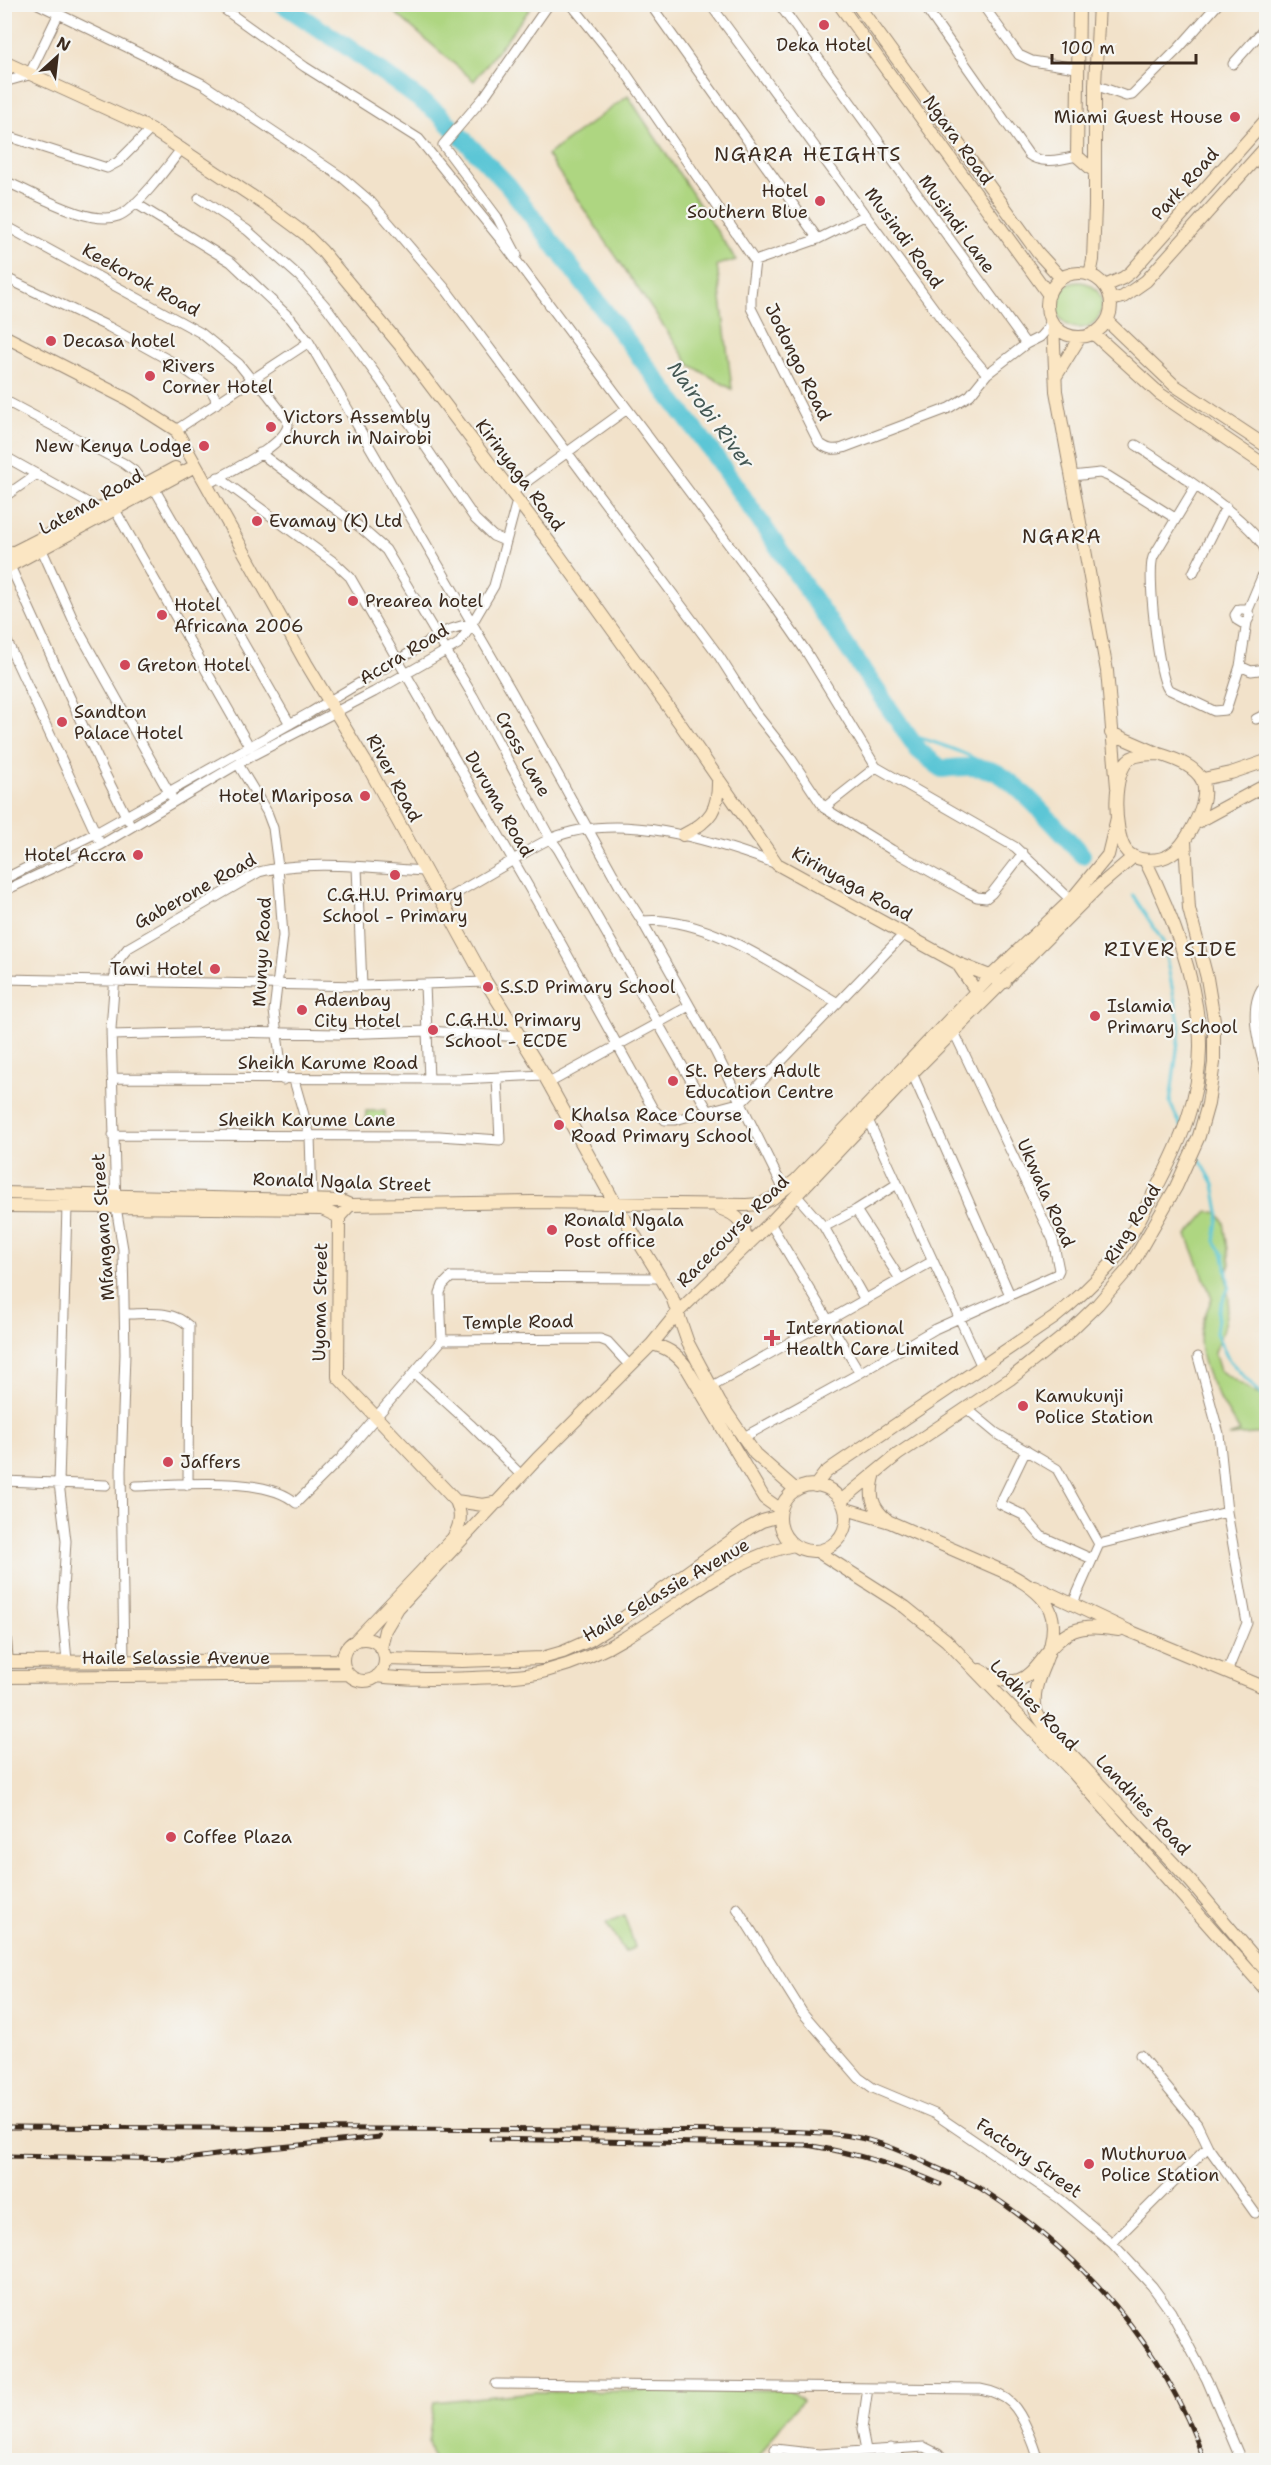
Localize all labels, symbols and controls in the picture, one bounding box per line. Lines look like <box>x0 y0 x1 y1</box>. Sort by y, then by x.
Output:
marker: Deka Hotel <box>817 18 831 32</box>
north arrow <box>27 27 87 87</box>
scale bar <box>1052 27 1196 65</box>
text: N <box>53 32 74 56</box>
place label: Deka Hotel <box>776 33 872 57</box>
text: 100 m <box>1061 36 1115 60</box>
street label: Ngara Road <box>917 90 999 190</box>
place label: Miami Guest House <box>1054 105 1223 129</box>
marker: Miami Guest House <box>1228 110 1242 124</box>
district label: NGARA HEIGHTS <box>714 141 902 167</box>
street label: Park Road <box>1146 143 1224 225</box>
street label: Musindi Lane <box>913 170 1001 278</box>
place label: Hotel Southern Blue <box>687 179 809 224</box>
street label: Musindi Road <box>859 183 949 293</box>
marker: Hotel Southern Blue <box>813 194 827 208</box>
street label: Keekorok Road <box>78 238 204 322</box>
street label: Jodongo Road <box>759 299 837 425</box>
place label: Decasa hotel <box>63 329 176 353</box>
marker: Decasa hotel <box>44 334 58 348</box>
place label: Rivers Corner Hotel <box>162 354 274 399</box>
water label: Nairobi River <box>662 356 760 475</box>
marker: Rivers Corner Hotel <box>143 369 157 383</box>
place label: Victors Assembly church in Nairobi <box>283 405 432 450</box>
street label: Kirinyaga Road <box>470 414 570 536</box>
marker: Victors Assembly church in Nairobi <box>264 420 278 434</box>
place label: New Kenya Lodge <box>35 434 192 458</box>
marker: New Kenya Lodge <box>197 439 211 453</box>
street label: Latema Road <box>34 463 148 541</box>
place label: Evamay (K) Ltd <box>269 509 403 533</box>
marker: Evamay (K) Ltd <box>250 514 264 528</box>
district label: NGARA <box>1022 523 1102 549</box>
place label: Prearea hotel <box>365 589 484 613</box>
place label: Hotel Africana 2006 <box>174 593 304 638</box>
marker: Prearea hotel <box>346 594 360 608</box>
marker: Hotel Africana 2006 <box>155 608 169 622</box>
street label: Accra Road <box>355 618 453 690</box>
place label: Greton Hotel <box>137 653 251 677</box>
marker: Greton Hotel <box>118 658 132 672</box>
place label: Sandton Palace Hotel <box>74 700 183 745</box>
street label: Cross Lane <box>490 707 556 801</box>
marker: Sandton Palace Hotel <box>55 715 69 729</box>
street label: River Road <box>361 730 427 826</box>
street label: Duruma Road <box>459 747 539 861</box>
place label: Hotel Mariposa <box>218 784 353 808</box>
marker: Hotel Mariposa <box>358 789 372 803</box>
street label: Kirinyaga Road <box>787 841 917 927</box>
place label: Hotel Accra <box>24 843 126 867</box>
street label: Gaberone Road <box>130 848 260 934</box>
marker: Hotel Accra <box>131 848 145 862</box>
marker: C.G.H.U. Primary School - Primary <box>388 868 402 882</box>
place label: C.G.H.U. Primary School - Primary <box>322 883 468 928</box>
street label: Munyu Road <box>247 896 277 1008</box>
district label: RIVER SIDE <box>1104 936 1238 962</box>
place label: Tawi Hotel <box>110 957 204 981</box>
marker: Tawi Hotel <box>208 962 222 976</box>
place label: S.S.D Primary School <box>500 975 676 999</box>
marker: S.S.D Primary School <box>481 980 495 994</box>
place label: Adenbay City Hotel <box>314 988 401 1033</box>
place label: Islamia Primary School <box>1107 994 1238 1039</box>
marker: Adenbay City Hotel <box>295 1003 309 1017</box>
place label: C.G.H.U. Primary School - ECDE <box>445 1008 581 1053</box>
marker: Islamia Primary School <box>1088 1009 1102 1023</box>
marker: C.G.H.U. Primary School - ECDE <box>426 1023 440 1037</box>
street label: Sheikh Karume Road <box>238 1051 418 1075</box>
place label: St. Peters Adult Education Centre <box>685 1059 834 1104</box>
marker: St. Peters Adult Education Centre <box>666 1074 680 1088</box>
place label: Khalsa Race Course Road Primary School <box>571 1103 753 1148</box>
street label: Sheikh Karume Lane <box>218 1108 396 1132</box>
marker: Khalsa Race Course Road Primary School <box>552 1118 566 1132</box>
street label: Ukwala Road <box>1011 1135 1081 1251</box>
street label: Mfangano Street <box>86 1152 120 1302</box>
street label: Ronald Ngala Street <box>252 1167 432 1197</box>
street label: Racecourse Road <box>672 1170 794 1292</box>
street label: Ring Road <box>1098 1179 1166 1269</box>
place label: Ronald Ngala Post office <box>564 1208 684 1253</box>
marker: Ronald Ngala Post office <box>545 1223 559 1237</box>
street label: Uyoma Street <box>307 1242 333 1362</box>
street label: Temple Road <box>462 1309 574 1335</box>
place label: International Health Care Limited <box>786 1316 959 1361</box>
marker: International Health Care Limited <box>763 1329 781 1347</box>
place label: Kamukunji Police Station <box>1035 1384 1153 1429</box>
marker: Kamukunji Police Station <box>1016 1399 1030 1413</box>
place label: Jaffers <box>180 1450 241 1474</box>
marker: Jaffers <box>161 1455 175 1469</box>
street label: Haile Selassie Avenue <box>578 1532 754 1648</box>
street label: Haile Selassie Avenue <box>82 1646 270 1670</box>
street label: Ladhies Road <box>984 1654 1084 1756</box>
street label: Landhies Road <box>1090 1750 1196 1860</box>
place label: Coffee Plaza <box>183 1825 292 1849</box>
marker: Coffee Plaza <box>164 1830 178 1844</box>
street label: Factory Street <box>971 2113 1087 2204</box>
place label: Muthurua Police Station <box>1101 2142 1219 2187</box>
marker: Muthurua Police Station <box>1082 2157 1096 2171</box>

